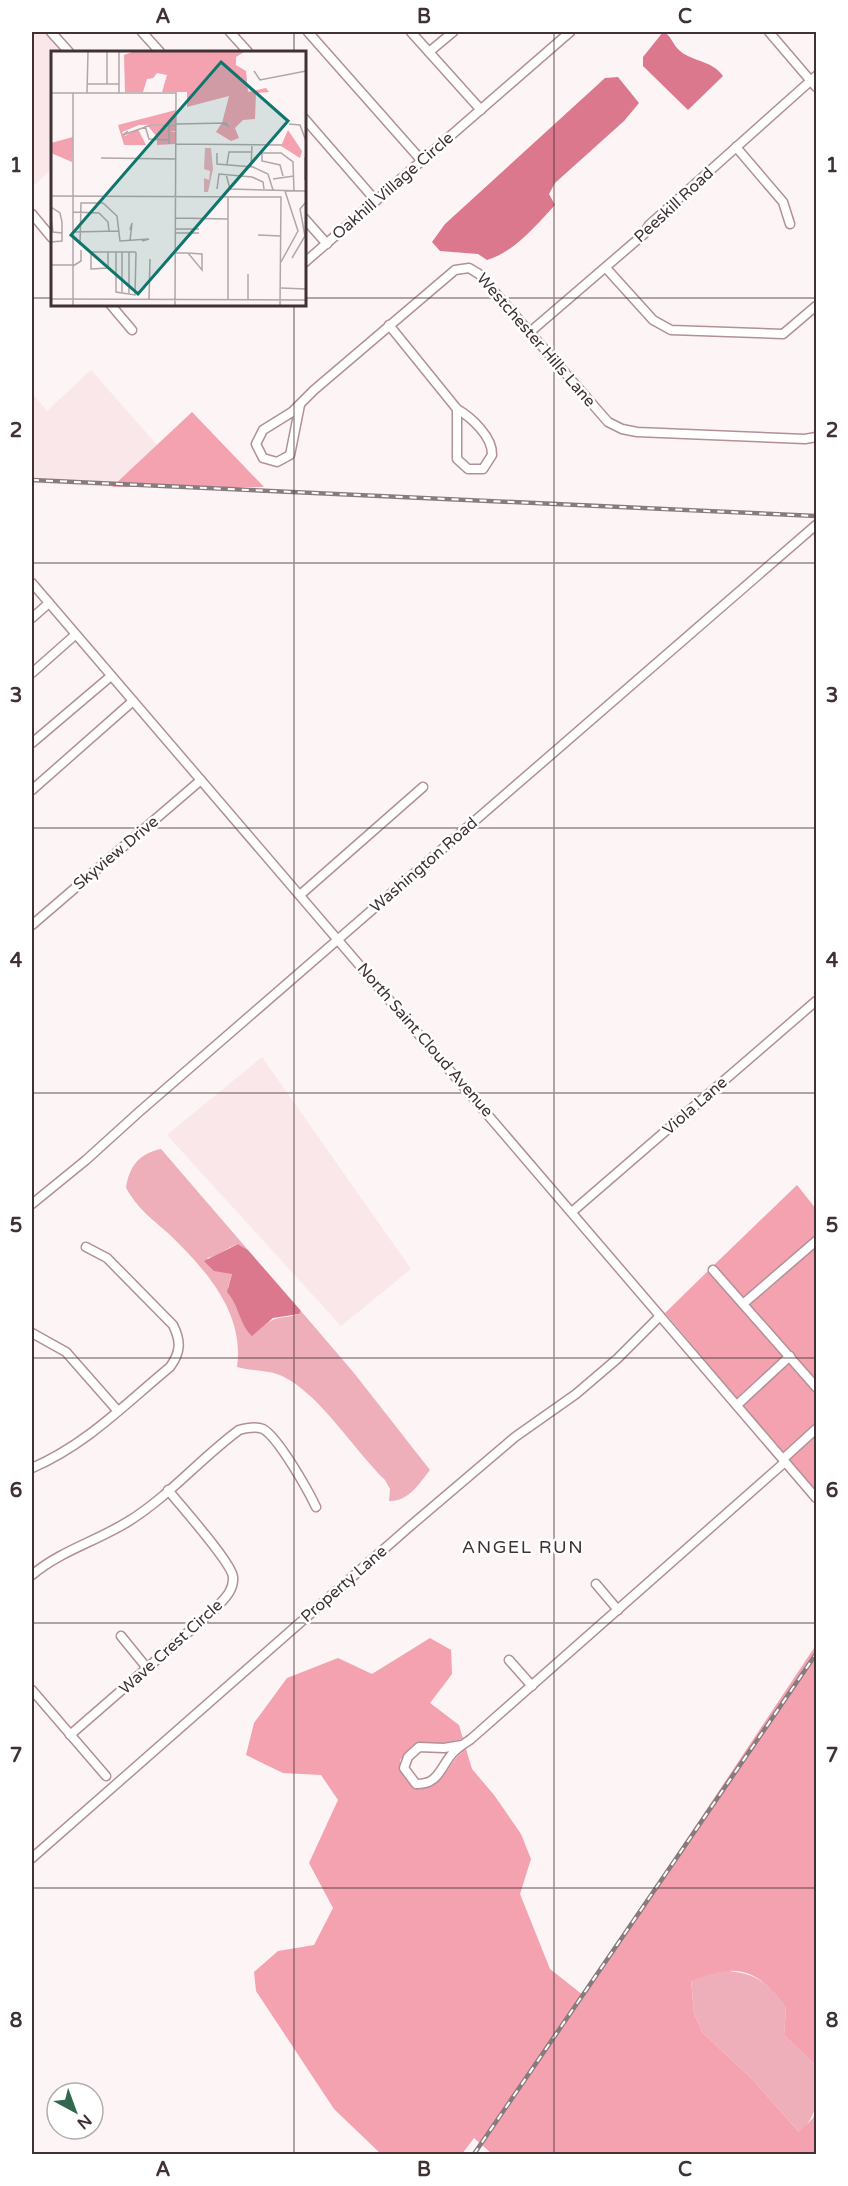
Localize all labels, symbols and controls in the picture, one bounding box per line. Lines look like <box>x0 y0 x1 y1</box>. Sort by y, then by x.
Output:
text: A <box>156 5 171 29</box>
text: B <box>417 5 431 29</box>
text: C <box>678 5 692 29</box>
inset map <box>51 51 306 306</box>
street label: Oakhill Village Circle <box>328 128 458 244</box>
text: 1 <box>10 154 22 178</box>
text: 1 <box>826 154 838 178</box>
street label: Peeskill Road <box>630 163 718 247</box>
street label: Westchester Hills Lane <box>472 269 600 411</box>
text: 2 <box>10 419 22 443</box>
text: 2 <box>826 419 838 443</box>
text: 3 <box>10 684 22 708</box>
text: 3 <box>826 684 838 708</box>
street label: Skyview Drive <box>69 812 163 894</box>
street label: Washington Road <box>366 813 482 917</box>
text: 4 <box>10 949 23 973</box>
text: 4 <box>826 949 839 973</box>
street label: North Saint Cloud Avenue <box>353 959 497 1121</box>
street label: Viola Lane <box>659 1073 731 1139</box>
text: 5 <box>10 1214 22 1238</box>
text: 5 <box>826 1214 838 1238</box>
text: 6 <box>10 1479 22 1503</box>
text: 6 <box>826 1479 838 1503</box>
district label: ANGEL RUN <box>462 1536 584 1558</box>
street label: Property Lane <box>297 1541 391 1627</box>
street label: Wave Crest Circle <box>115 1595 227 1699</box>
text: 7 <box>10 1744 22 1768</box>
text: 7 <box>826 1744 838 1768</box>
text: 8 <box>10 2009 22 2033</box>
text: 8 <box>826 2009 838 2033</box>
north arrow <box>45 2081 105 2141</box>
text: N <box>73 2110 96 2133</box>
text: A <box>156 2158 171 2182</box>
text: B <box>417 2158 431 2182</box>
text: C <box>678 2158 692 2182</box>

